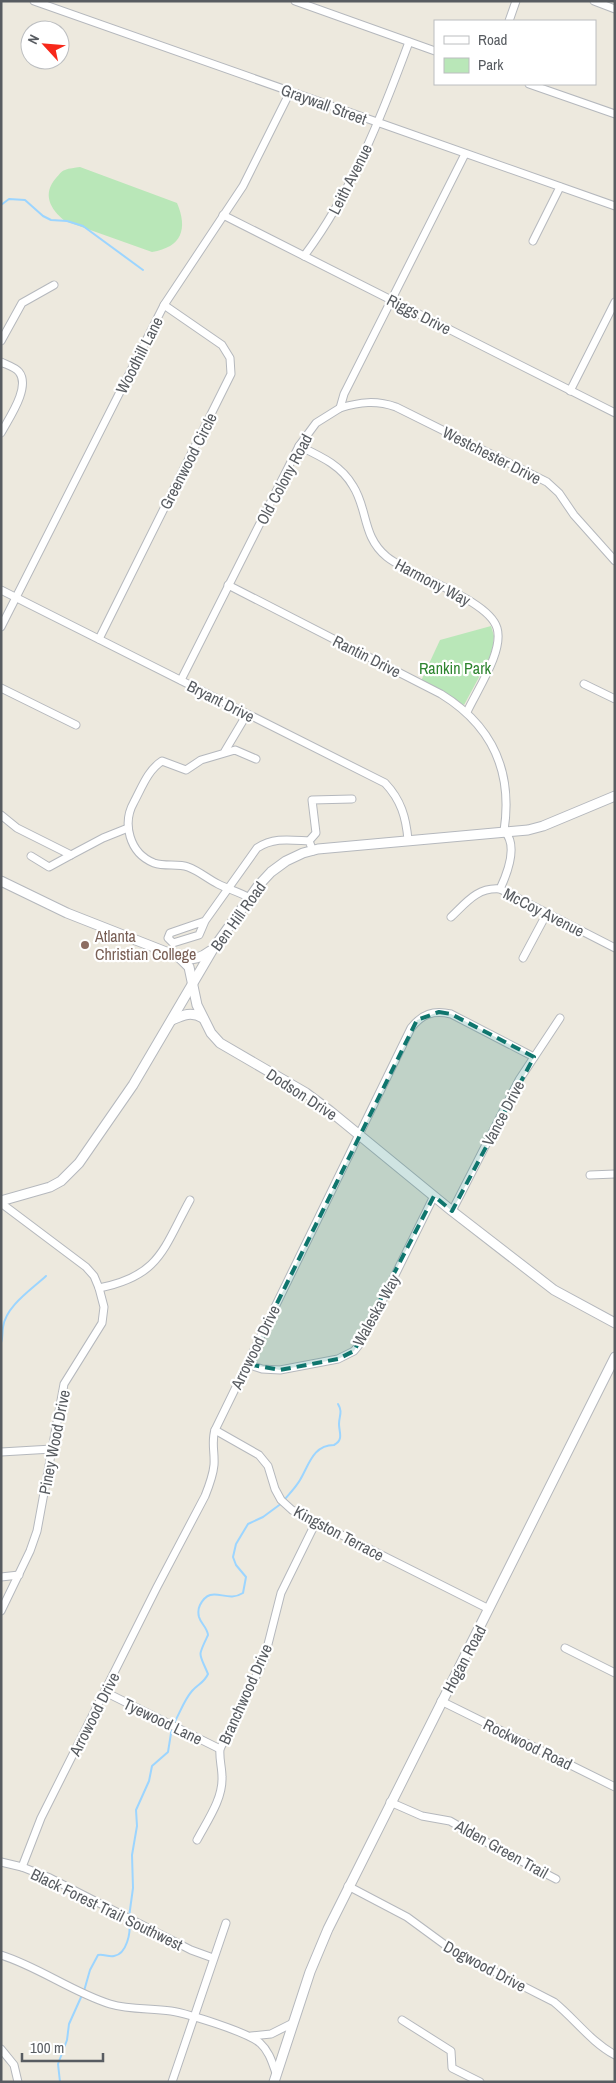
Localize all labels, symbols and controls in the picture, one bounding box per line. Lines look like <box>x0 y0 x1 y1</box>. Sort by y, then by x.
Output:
north arrow <box>20 20 70 70</box>
legend <box>434 20 596 85</box>
text: Road <box>478 29 507 50</box>
text: N <box>23 32 43 47</box>
text: Park <box>478 54 504 75</box>
street label: Graywall Street <box>278 78 370 130</box>
street label: Leith Avenue <box>323 140 377 218</box>
street label: Riggs Drive <box>383 288 455 340</box>
street label: Woodhill Lane <box>110 313 168 397</box>
street label: Greenwood Circle <box>154 409 222 513</box>
street label: Westchester Drive <box>439 421 545 489</box>
street label: Old Colony Road <box>251 430 317 528</box>
street label: Harmony Way <box>391 553 475 611</box>
street label: Rantin Drive <box>329 629 405 683</box>
park label: Rankin Park <box>419 657 492 679</box>
street label: Bryant Drive <box>184 675 258 727</box>
street label: Ben Hill Road <box>205 877 271 955</box>
street label: McCoy Avenue <box>500 882 588 942</box>
place label: Atlanta Christian College <box>94 925 196 965</box>
marker: Atlanta Christian College <box>79 939 91 951</box>
street label: Dodson Drive <box>262 1063 342 1125</box>
street label: Vance Drive <box>477 1076 529 1150</box>
street label: Waleska Way <box>347 1270 405 1350</box>
street label: Arrowood Drive <box>225 1301 285 1394</box>
street label: Piney Wood Drive <box>33 1388 75 1496</box>
street label: Kingston Terrace <box>290 1500 388 1566</box>
street label: Hogan Road <box>437 1621 491 1697</box>
street label: Branchwood Drive <box>213 1640 277 1748</box>
street label: Arrowood Drive <box>63 1668 124 1760</box>
street label: Tyewood Lane <box>120 1692 206 1750</box>
street label: Rockwood Road <box>480 1713 576 1775</box>
street label: Alden Green Trail <box>451 1814 552 1884</box>
street label: Black Forest Trail Southwest <box>27 1863 187 1956</box>
street label: Dogwood Drive <box>440 1935 530 1997</box>
scale bar <box>22 2030 104 2062</box>
text: 100 m <box>30 2037 64 2058</box>

